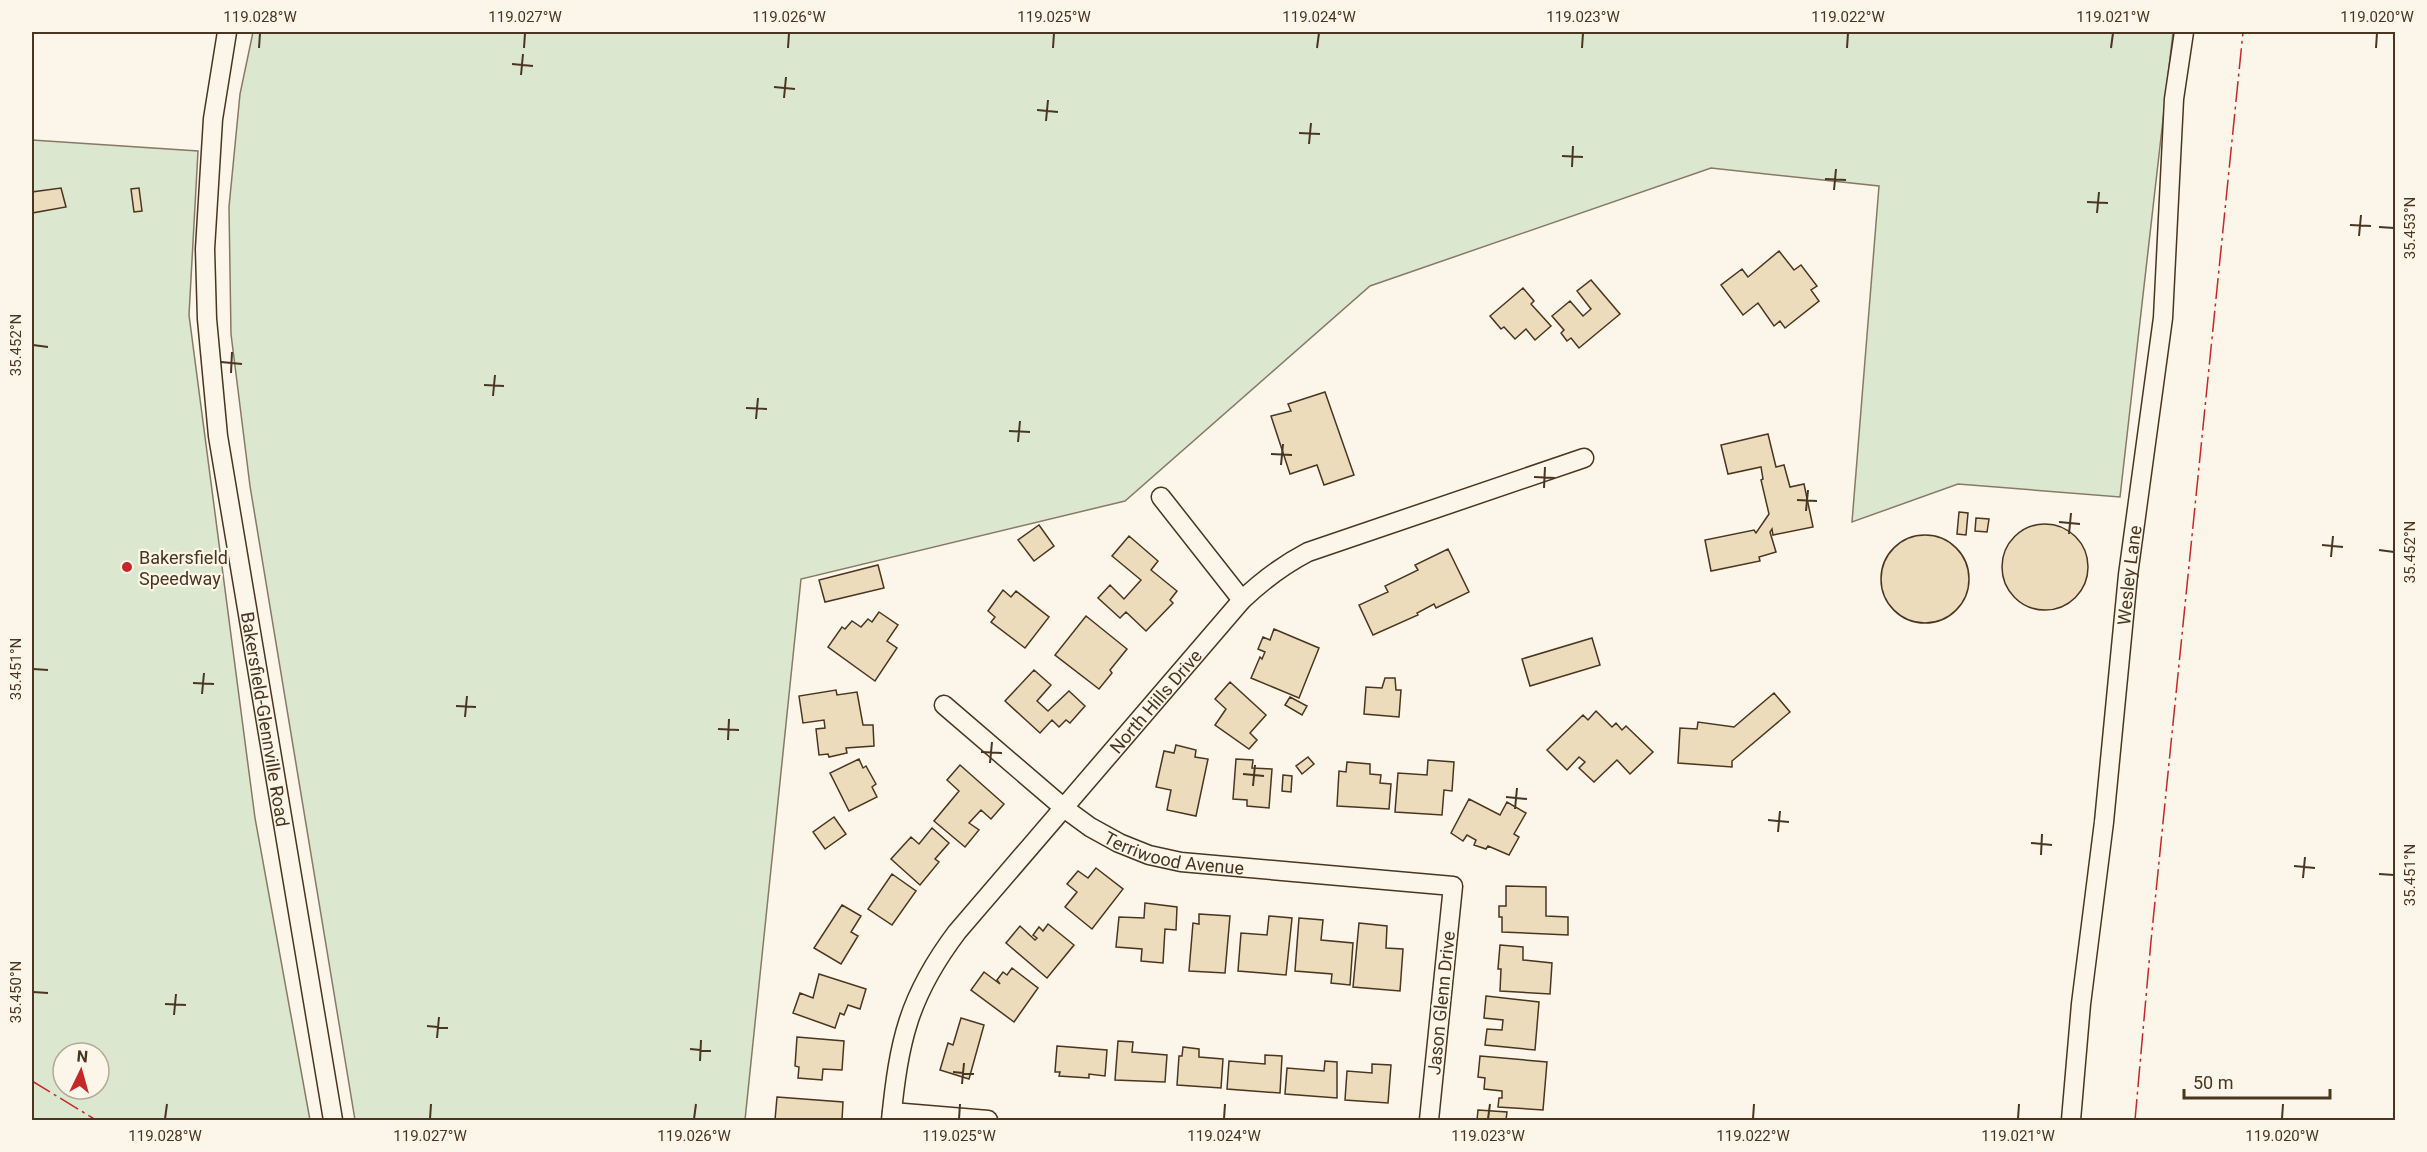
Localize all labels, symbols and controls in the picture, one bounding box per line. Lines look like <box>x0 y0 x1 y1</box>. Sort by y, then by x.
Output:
text: 119.028°W <box>223 8 297 26</box>
text: 119.027°W <box>488 8 562 26</box>
text: 119.026°W <box>752 8 826 26</box>
text: 119.025°W <box>1017 8 1091 26</box>
text: 119.024°W <box>1282 8 1356 26</box>
text: 119.023°W <box>1546 8 1620 26</box>
text: 119.022°W <box>1811 8 1885 26</box>
text: 119.021°W <box>2076 8 2150 26</box>
text: 119.020°W <box>2340 8 2414 26</box>
text: 35.453°N <box>2401 197 2419 259</box>
text: 35.452°N <box>7 314 25 376</box>
text: 35.452°N <box>2401 521 2419 583</box>
street label: Wesley Lane <box>2113 524 2145 626</box>
place label: Bakersfield Speedway <box>139 547 228 589</box>
marker: Bakersfield Speedway <box>120 560 134 574</box>
street label: Bakersfield-Glennville Road <box>237 610 294 828</box>
text: 35.451°N <box>7 638 25 700</box>
street label: North Hills Drive <box>1105 645 1206 757</box>
street label: Terriwood Avenue <box>1101 826 1245 878</box>
text: 35.451°N <box>2401 844 2419 906</box>
street label: Jason Glenn Drive <box>1423 930 1459 1076</box>
text: 35.450°N <box>7 961 25 1023</box>
north arrow <box>51 1041 111 1101</box>
text: N <box>76 1047 89 1067</box>
scale bar <box>2184 1062 2330 1100</box>
text: 50 m <box>2193 1072 2233 1093</box>
text: 119.028°W <box>128 1127 202 1145</box>
text: 119.027°W <box>393 1127 467 1145</box>
text: 119.026°W <box>657 1127 731 1145</box>
text: 119.025°W <box>922 1127 996 1145</box>
text: 119.024°W <box>1187 1127 1261 1145</box>
text: 119.023°W <box>1451 1127 1525 1145</box>
text: 119.022°W <box>1716 1127 1790 1145</box>
text: 119.021°W <box>1981 1127 2055 1145</box>
text: 119.020°W <box>2245 1127 2319 1145</box>

